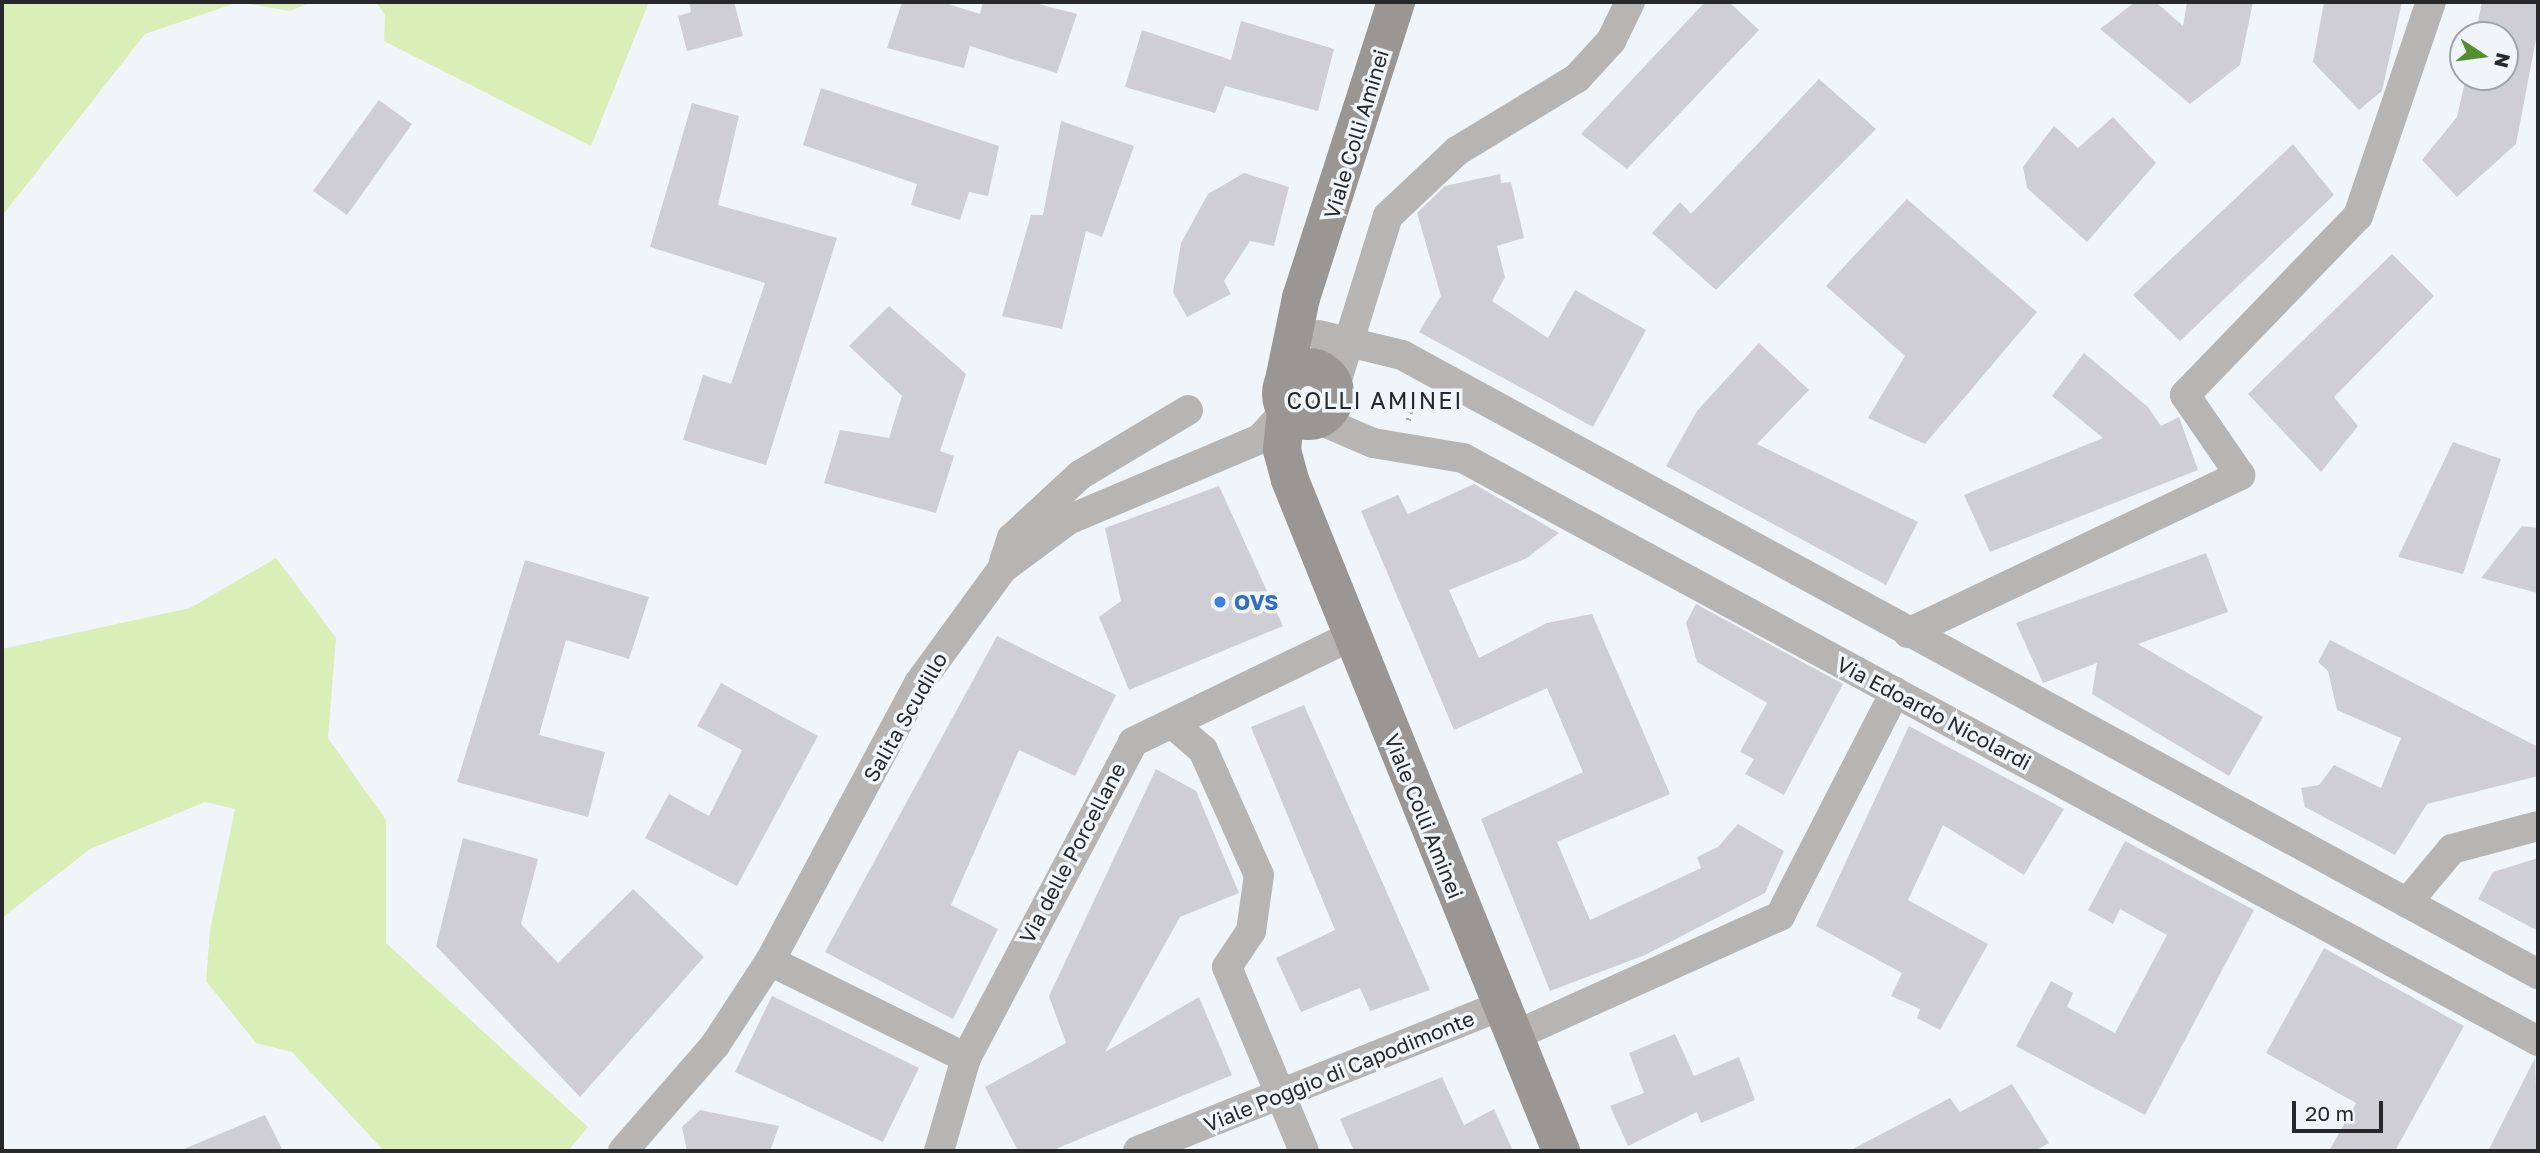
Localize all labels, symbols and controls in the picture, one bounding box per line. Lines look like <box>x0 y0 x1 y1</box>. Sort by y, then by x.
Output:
north arrow <box>2449 21 2519 91</box>
street label: Viale Colli Aminei <box>1318 46 1394 222</box>
text: N <box>2490 51 2516 70</box>
district label: COLLI AMINEI <box>1288 386 1462 414</box>
place label: OVS <box>1234 589 1278 615</box>
marker: OVS <box>1212 594 1228 610</box>
street label: Salita Scudillo <box>858 648 952 786</box>
street label: Via Edoardo Nicolardi <box>1833 651 2035 775</box>
street label: Viale Colli Aminei <box>1379 730 1469 902</box>
street label: Via delle Porcellane <box>1014 758 1130 948</box>
street label: Viale Poggio di Capodimonte <box>1200 1005 1478 1137</box>
scale bar <box>2295 1086 2386 1130</box>
text: 20 m <box>2305 1100 2354 1126</box>

